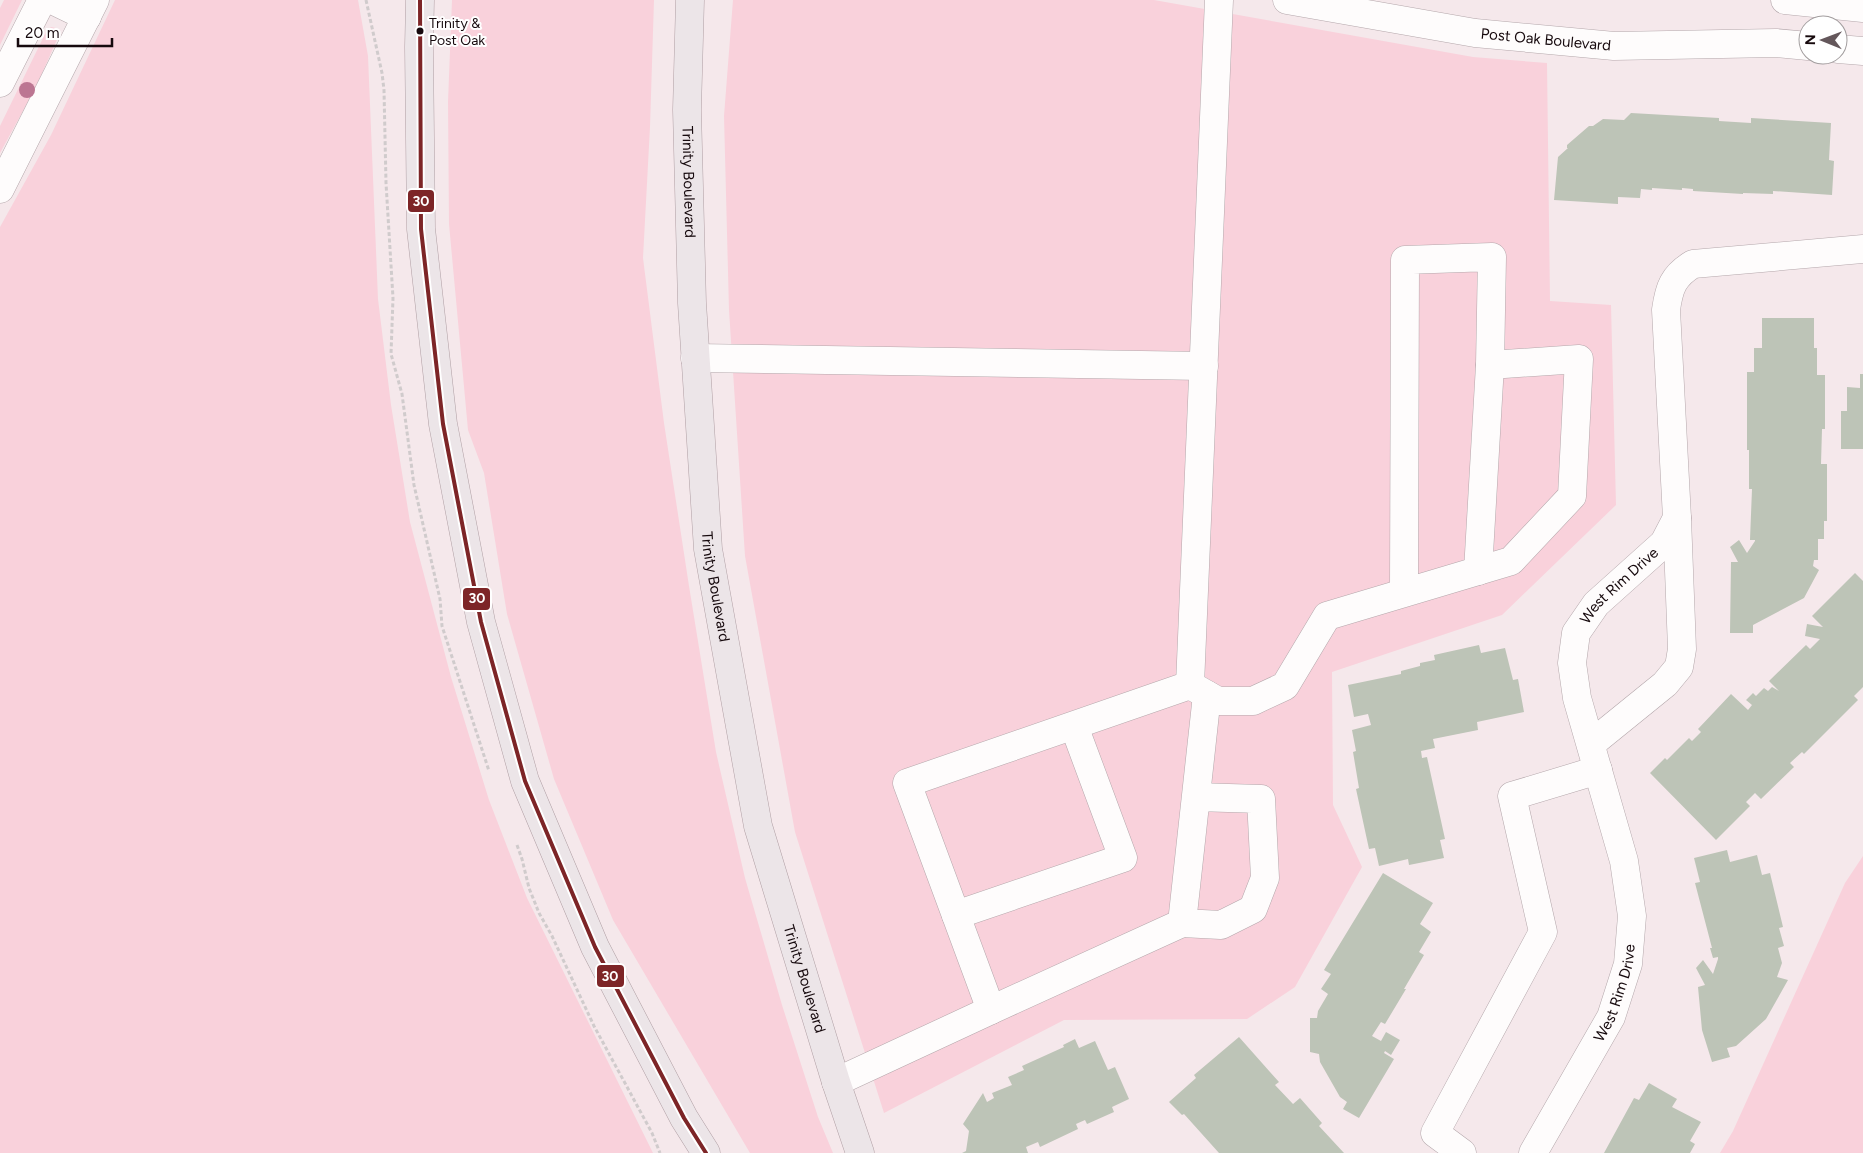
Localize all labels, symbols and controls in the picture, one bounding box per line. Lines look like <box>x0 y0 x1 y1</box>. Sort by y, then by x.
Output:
scale bar <box>18 15 111 47</box>
place label: Trinity & Post Oak <box>429 15 485 49</box>
north arrow <box>1798 15 1848 65</box>
text: 20 m <box>25 24 59 42</box>
street label: Post Oak Boulevard <box>1480 25 1612 55</box>
marker: Trinity & Post Oak <box>415 26 425 36</box>
text: N <box>1802 34 1819 45</box>
street label: Trinity Boulevard <box>678 126 699 238</box>
line badge: 30 <box>407 189 435 213</box>
text: 30 <box>413 193 429 210</box>
street label: Trinity Boulevard <box>698 531 734 643</box>
street label: West Rim Drive <box>1576 544 1662 627</box>
line badge: 30 <box>462 587 491 611</box>
text: 30 <box>469 590 485 607</box>
street label: Trinity Boulevard <box>780 923 830 1035</box>
street label: West Rim Drive <box>1590 944 1639 1045</box>
line badge: 30 <box>596 964 625 988</box>
text: 30 <box>602 968 618 985</box>

